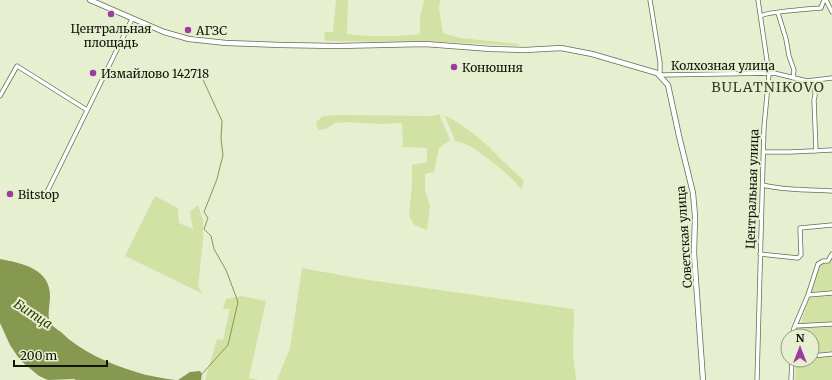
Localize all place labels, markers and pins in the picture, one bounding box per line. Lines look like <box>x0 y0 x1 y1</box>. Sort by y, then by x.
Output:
marker: Центральная площадь <box>106 9 116 19</box>
place label: Центральная площадь <box>71 21 151 50</box>
place label: АГЗС <box>195 23 227 38</box>
marker: АГЗС <box>183 25 193 35</box>
place label: Конюшня <box>462 60 523 75</box>
marker: Конюшня <box>449 62 459 72</box>
place label: Измайлово 142718 <box>101 66 209 81</box>
marker: Измайлово 142718 <box>88 68 98 78</box>
place label: Bitstop <box>18 187 59 202</box>
marker: Bitstop <box>5 189 15 199</box>

